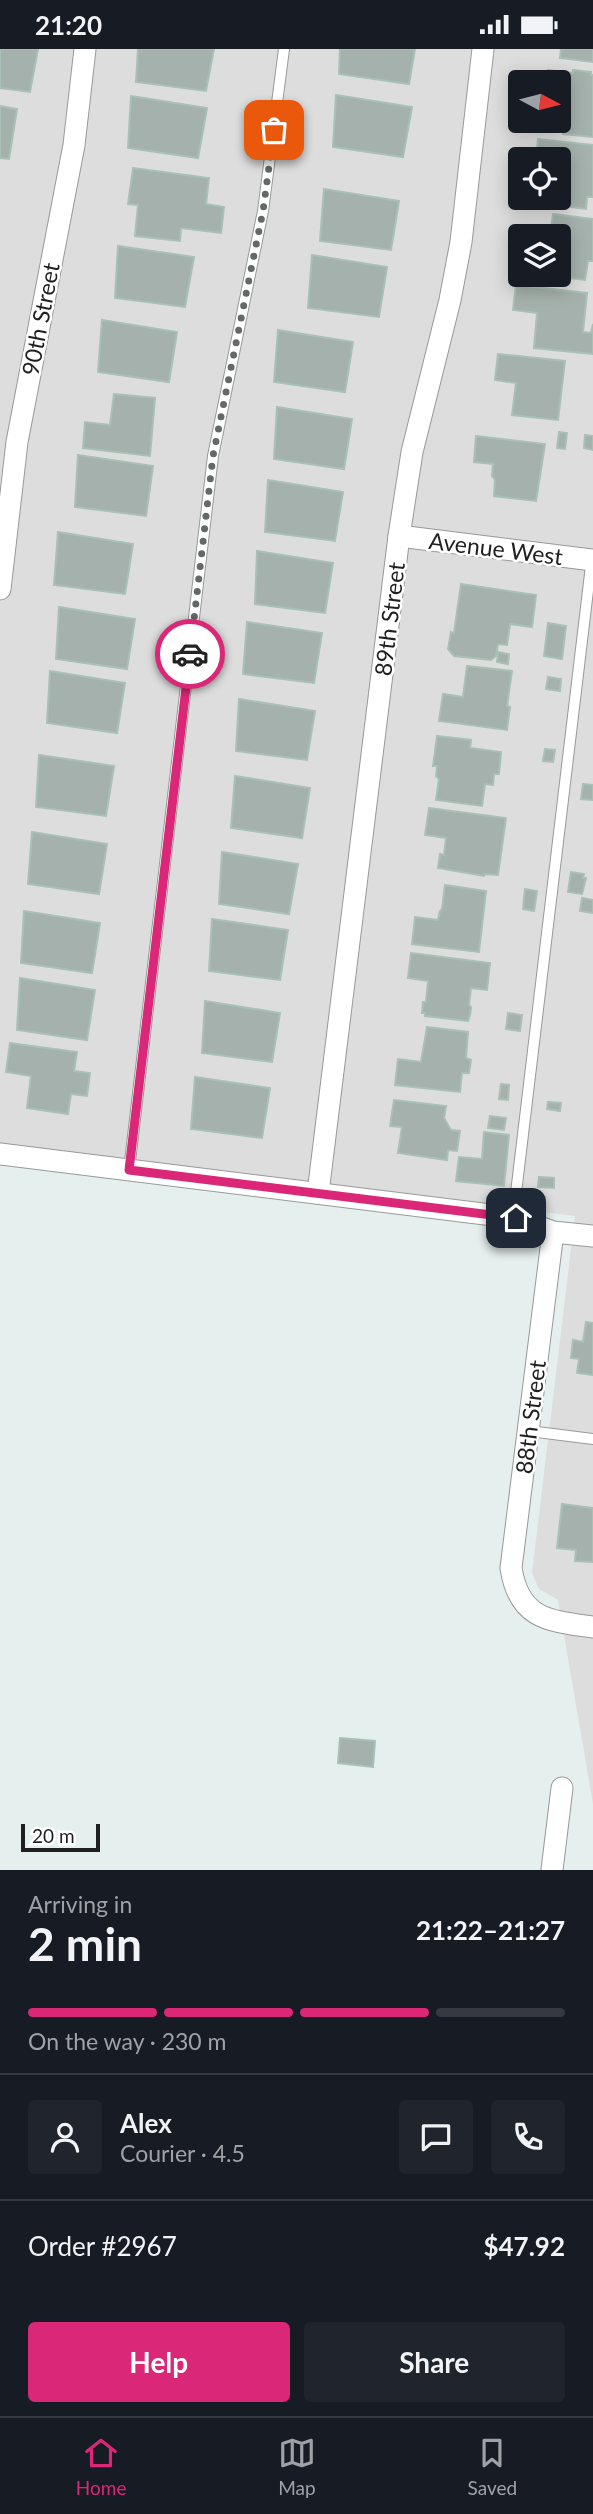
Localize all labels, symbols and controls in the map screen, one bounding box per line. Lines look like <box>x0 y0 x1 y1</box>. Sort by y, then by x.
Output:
text: 21:20 <box>35 9 102 41</box>
north arrow <box>508 70 570 133</box>
map controls <box>508 70 571 287</box>
pin <box>244 100 304 160</box>
icon: bag <box>255 111 293 149</box>
button: locate <box>508 147 571 210</box>
button: layers <box>508 224 571 287</box>
street label: 90th Street <box>15 260 65 378</box>
street label: Avenue West <box>427 526 565 570</box>
street label: 89th Street <box>368 560 410 677</box>
courier <box>155 619 225 689</box>
icon: car <box>171 635 209 673</box>
pin <box>486 1188 546 1248</box>
icon: home <box>497 1199 535 1237</box>
street label: 88th Street <box>509 1358 551 1475</box>
scale bar <box>21 1821 100 1853</box>
text: 20 m <box>32 1824 75 1847</box>
text: Arriving in <box>28 1890 132 1918</box>
text: 21:22–21:27 <box>416 1914 565 1946</box>
text: 2 min <box>28 1916 142 1971</box>
text: On the way · 230 m <box>28 2027 227 2055</box>
button: person <box>28 2100 102 2174</box>
button: chat <box>399 2100 473 2174</box>
button: phone <box>491 2100 565 2174</box>
text: Alex <box>120 2107 172 2139</box>
text: Courier · 4.5 <box>120 2139 245 2167</box>
text: Order #2967 <box>28 2230 177 2262</box>
text: $47.92 <box>483 2230 565 2262</box>
button: Help <box>28 2322 290 2402</box>
button: Share <box>304 2322 565 2402</box>
tab: Home <box>76 2434 126 2499</box>
tab: Map <box>278 2434 316 2499</box>
tab: Saved <box>468 2434 517 2499</box>

